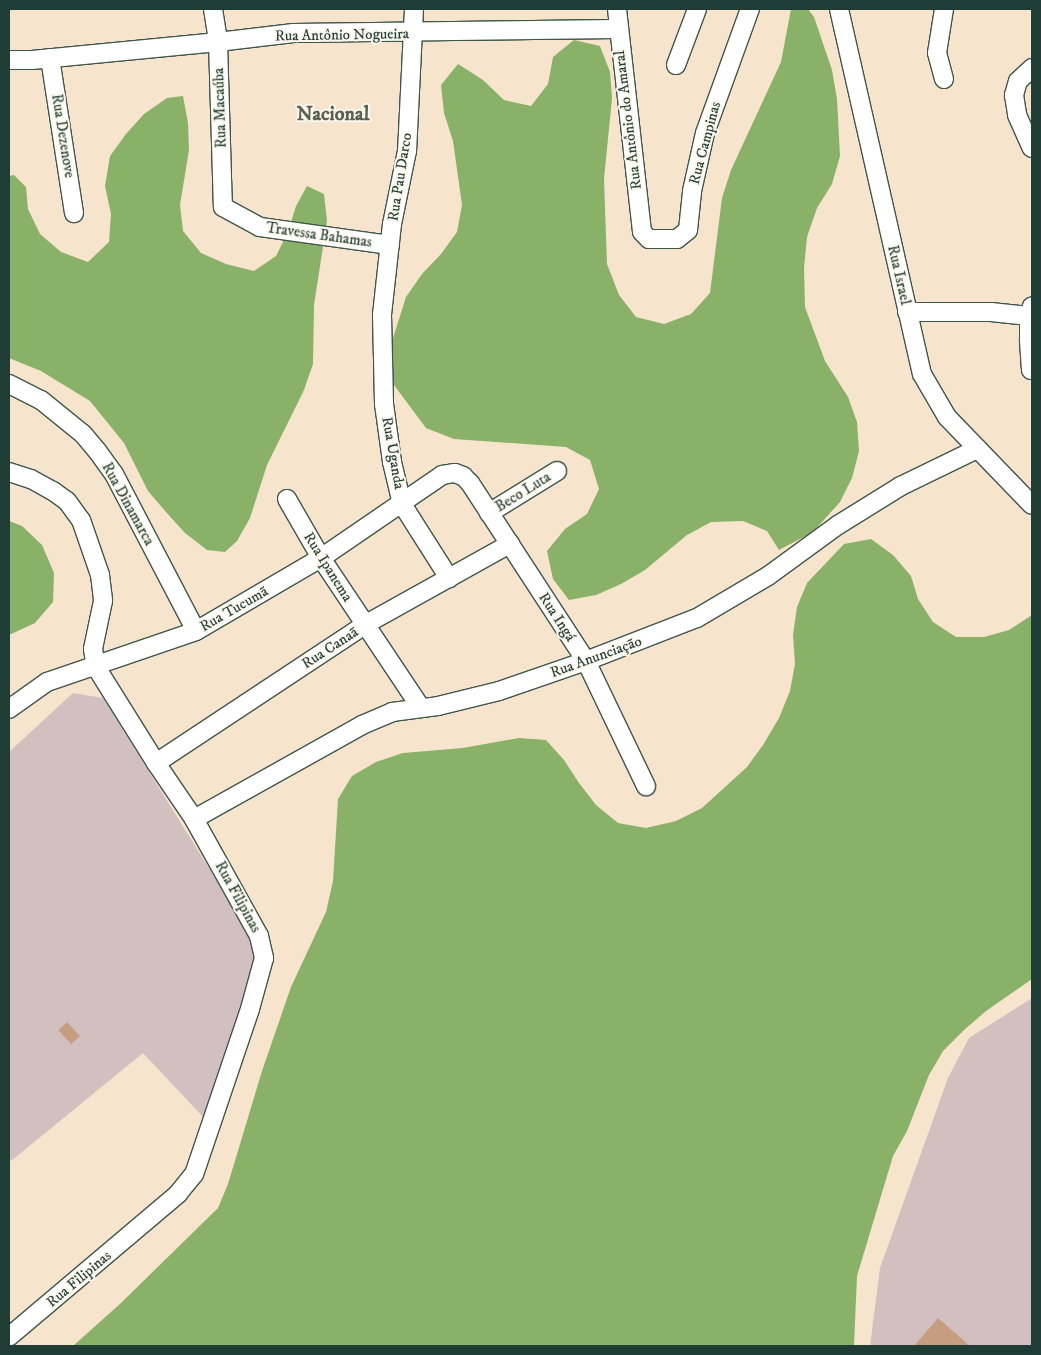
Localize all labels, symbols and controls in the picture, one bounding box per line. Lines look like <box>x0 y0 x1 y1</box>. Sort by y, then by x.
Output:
street label: Rua Antônio Nogueira <box>275 25 409 45</box>
street label: Rua Antônio do Amaral <box>611 49 645 191</box>
street label: Rua Macaúba <box>210 68 230 148</box>
street label: Rua Dezenove <box>47 93 79 179</box>
street label: Rua Campinas <box>685 100 725 186</box>
district label: Nacional <box>297 102 369 126</box>
street label: Rua Pau Darco <box>384 132 416 222</box>
street label: Travessa Bahamas <box>265 219 373 251</box>
street label: Rua Israel <box>883 243 915 307</box>
street label: Rua Uganda <box>378 415 408 491</box>
street label: Rua Dinamarca <box>98 459 158 549</box>
street label: Beco Luta <box>492 468 554 516</box>
street label: Rua Ipanema <box>300 529 356 605</box>
street label: Rua Tucumã <box>197 582 271 636</box>
street label: Rua Ingá <box>535 589 579 645</box>
street label: Rua Canaã <box>298 623 362 673</box>
street label: Rua Anunciação <box>548 632 644 682</box>
street label: Rua Filipinas <box>211 858 265 936</box>
street label: Rua Filipinas <box>43 1247 115 1311</box>

